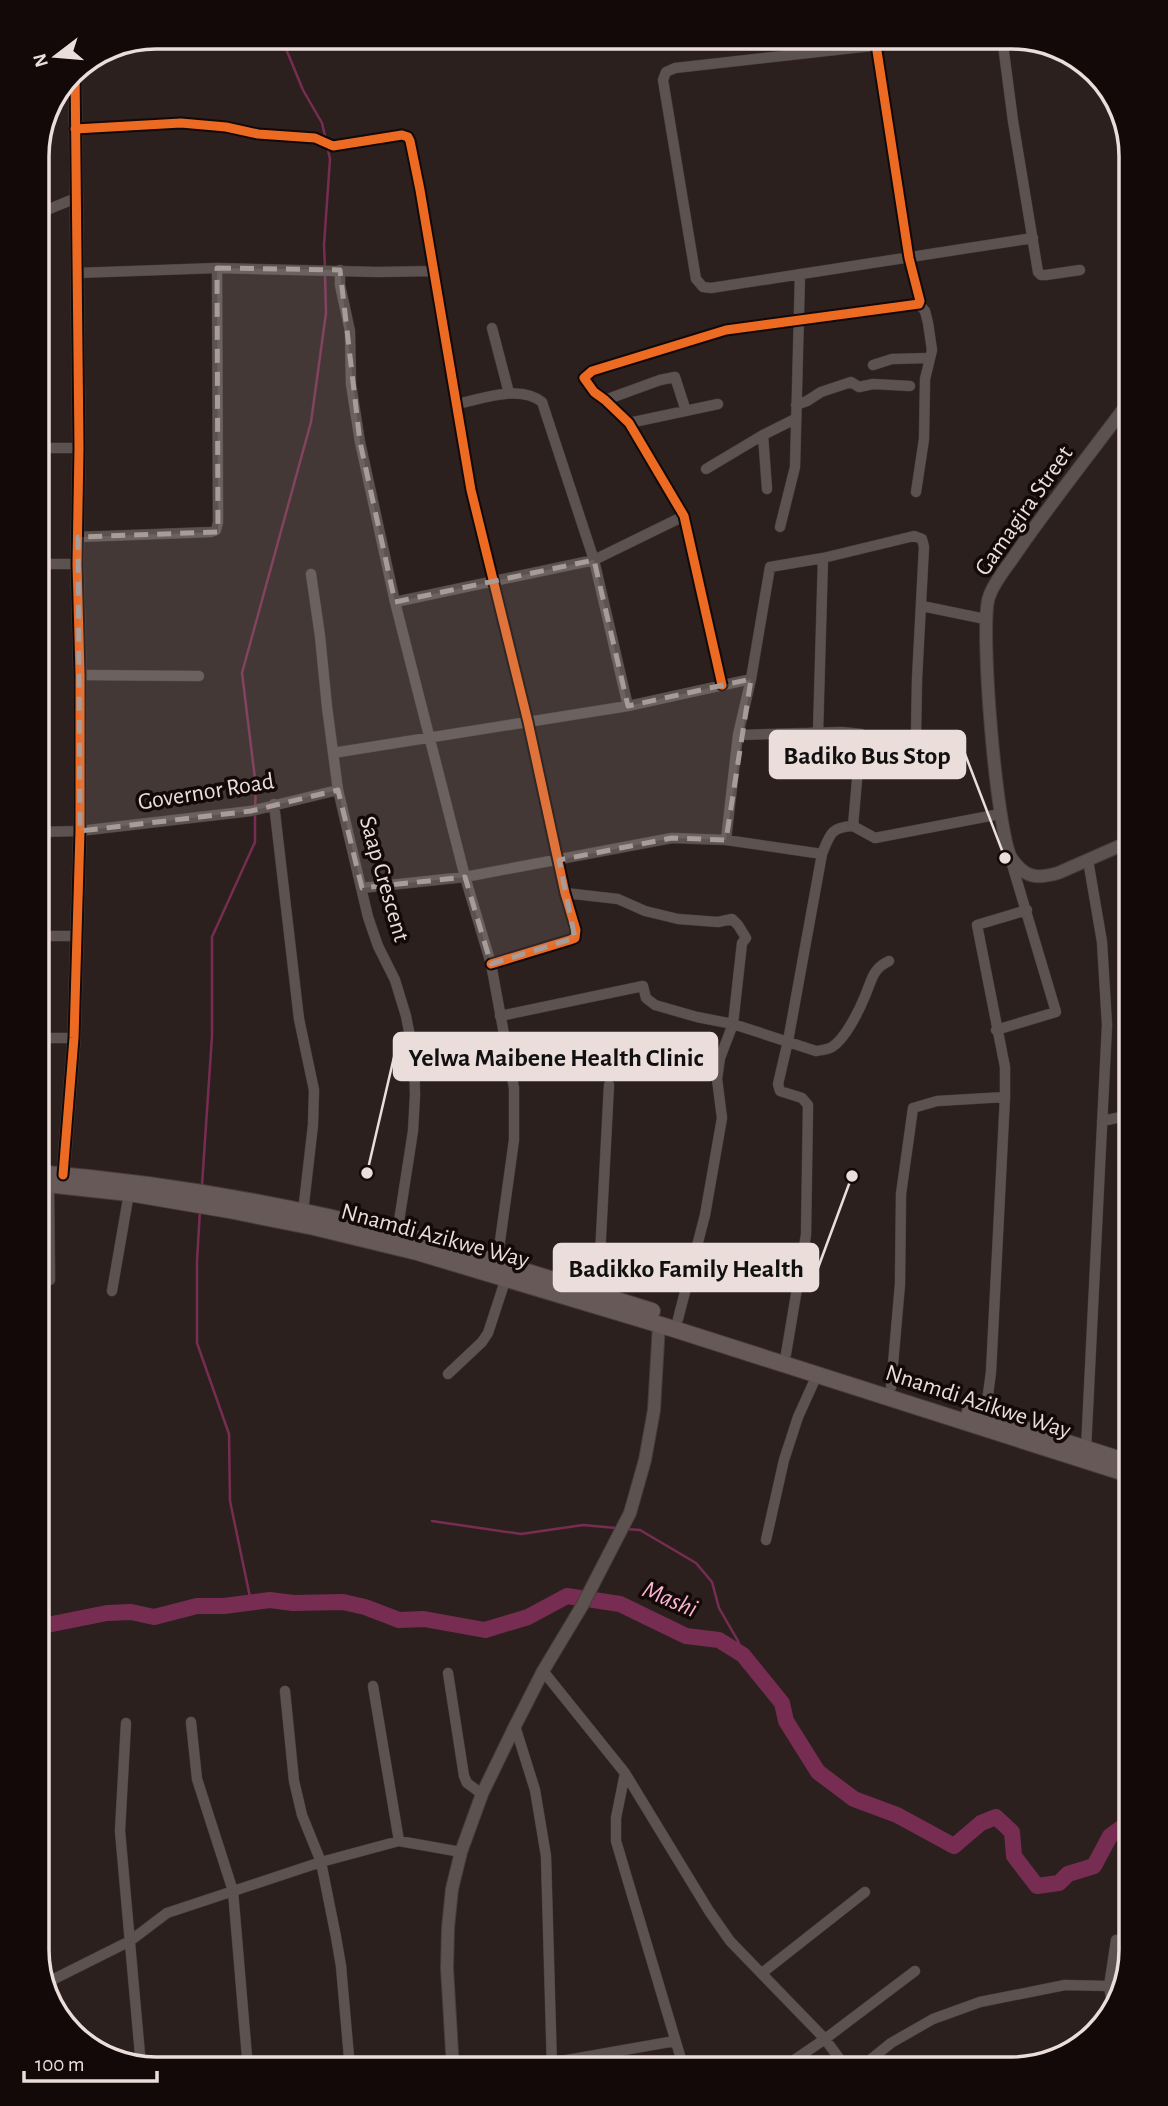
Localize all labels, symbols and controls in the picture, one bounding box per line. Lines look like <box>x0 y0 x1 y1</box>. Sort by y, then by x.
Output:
north arrow <box>21 21 91 91</box>
text: N <box>30 51 52 69</box>
street label: Gamagira Street <box>971 442 1078 580</box>
callout: Badiko Bus Stop <box>770 731 965 778</box>
text: Badiko Bus Stop <box>783 743 951 769</box>
street label: Governor Road <box>136 769 276 815</box>
street label: Saap Crescent <box>355 814 413 945</box>
callout: Yelwa Maibene Health Clinic <box>394 1033 717 1080</box>
text: Yelwa Maibene Health Clinic <box>408 1045 704 1071</box>
street label: Nnamdi Azikwe Way <box>339 1199 531 1273</box>
callout: Badikko Family Health <box>554 1244 818 1291</box>
text: Badikko Family Health <box>568 1256 804 1282</box>
street label: Nnamdi Azikwe Way <box>882 1361 1074 1443</box>
water label: Mashi <box>639 1576 701 1622</box>
scale bar <box>24 2039 158 2084</box>
text: 100 m <box>35 2054 85 2075</box>

